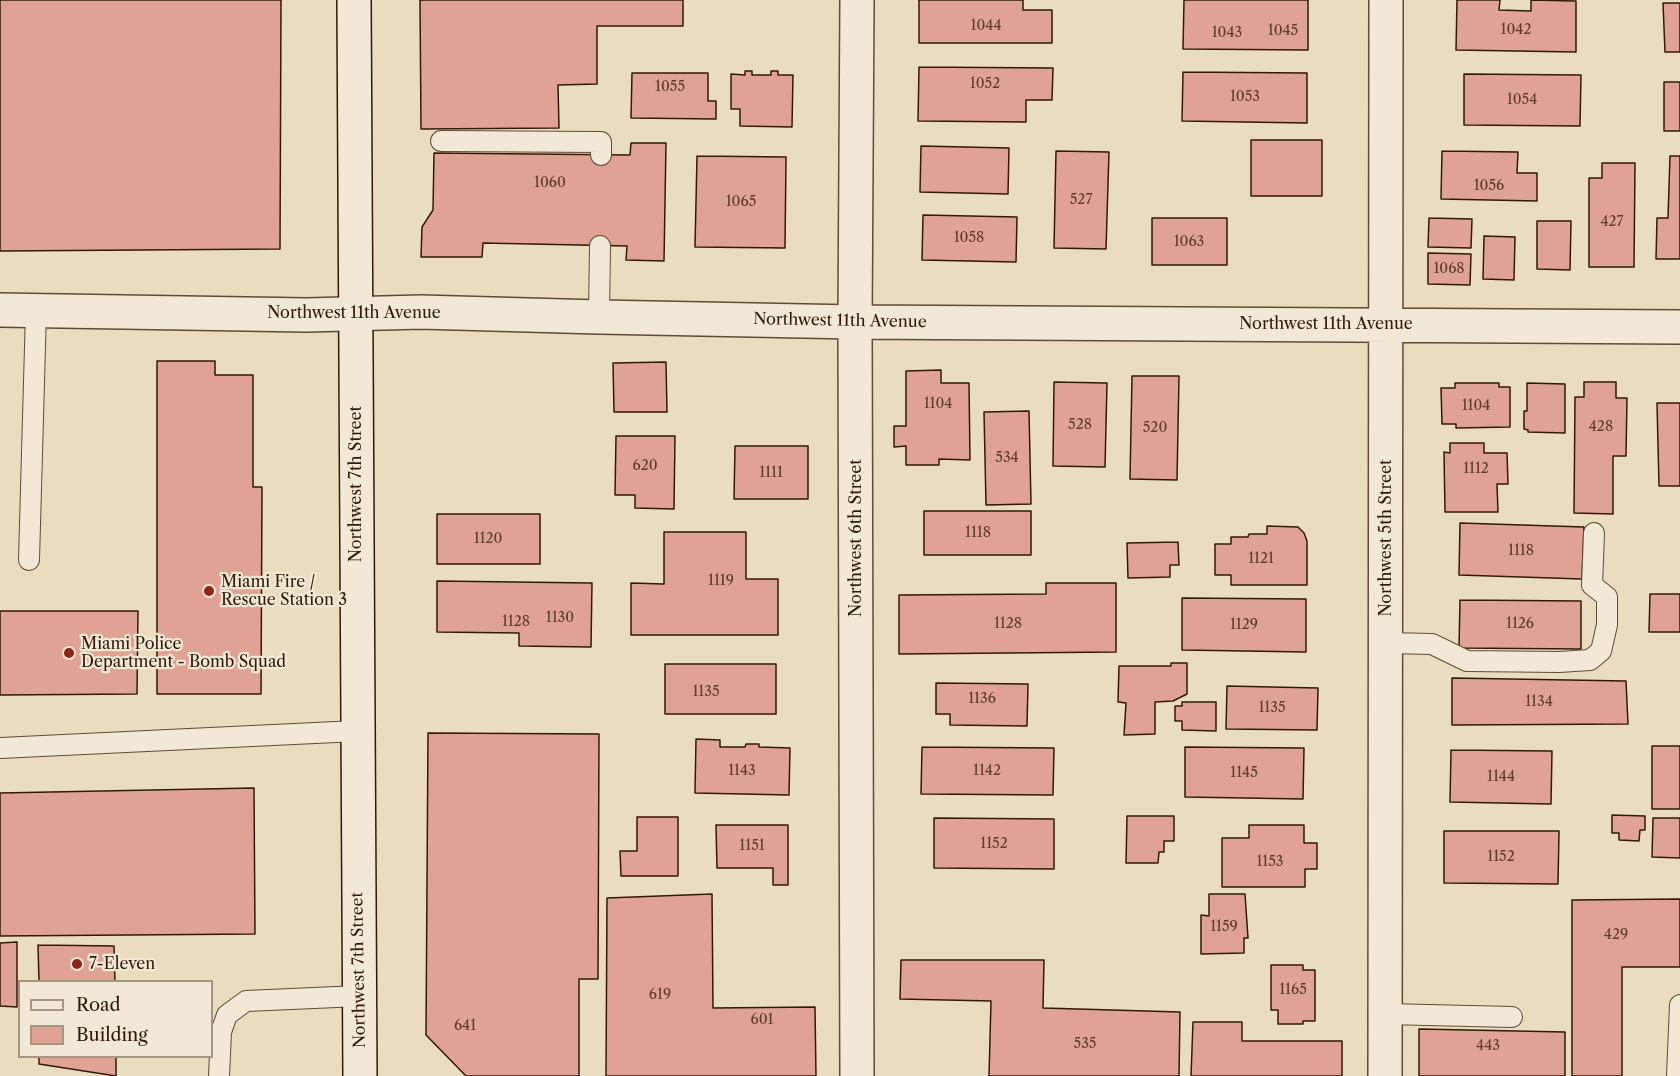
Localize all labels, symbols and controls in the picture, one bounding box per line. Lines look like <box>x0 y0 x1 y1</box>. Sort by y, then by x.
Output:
house number: 1044 <box>971 18 1001 34</box>
house number: 1042 <box>1501 22 1531 38</box>
house number: 1045 <box>1268 23 1298 39</box>
house number: 1043 <box>1212 25 1242 41</box>
house number: 1052 <box>970 76 1000 92</box>
house number: 1055 <box>655 79 685 95</box>
house number: 1053 <box>1230 89 1260 105</box>
house number: 1054 <box>1507 92 1537 108</box>
house number: 1060 <box>534 175 566 191</box>
house number: 1056 <box>1474 178 1504 194</box>
house number: 527 <box>1070 192 1092 208</box>
house number: 1065 <box>726 194 756 210</box>
house number: 427 <box>1600 214 1624 230</box>
house number: 1058 <box>954 230 984 246</box>
house number: 1063 <box>1174 234 1204 250</box>
house number: 1068 <box>1433 261 1465 277</box>
street label: Northwest 11th Avenue <box>267 303 441 323</box>
street label: Northwest 11th Avenue <box>753 310 927 332</box>
street label: Northwest 11th Avenue <box>1239 314 1413 334</box>
house number: 1104 <box>924 396 952 412</box>
house number: 1104 <box>1462 398 1490 414</box>
street label: Northwest 7th Street <box>346 406 366 562</box>
house number: 528 <box>1068 417 1092 433</box>
house number: 428 <box>1589 419 1613 435</box>
house number: 520 <box>1143 420 1167 436</box>
house number: 534 <box>995 450 1019 466</box>
house number: 620 <box>632 458 658 474</box>
street label: Northwest 6th Street <box>846 459 866 617</box>
street label: Northwest 5th Street <box>1376 459 1396 617</box>
house number: 1112 <box>1463 461 1489 477</box>
house number: 1111 <box>759 465 783 481</box>
house number: 1118 <box>965 525 991 541</box>
house number: 1120 <box>474 531 502 547</box>
house number: 1118 <box>1508 543 1534 559</box>
house number: 1121 <box>1248 551 1274 567</box>
place label: Miami Fire / Rescue Station 3 <box>221 572 347 610</box>
house number: 1119 <box>708 573 734 589</box>
marker: Miami Fire / Rescue Station 3 <box>202 584 216 598</box>
house number: 1130 <box>546 610 574 626</box>
house number: 1128 <box>502 614 530 630</box>
house number: 1128 <box>994 616 1022 632</box>
house number: 1126 <box>1506 616 1534 632</box>
house number: 1129 <box>1230 617 1258 633</box>
place label: Miami Police Department - Bomb Squad <box>81 634 286 672</box>
marker: Miami Police Department - Bomb Squad <box>62 646 76 660</box>
house number: 1135 <box>692 684 720 700</box>
house number: 1136 <box>968 691 996 707</box>
house number: 1134 <box>1525 694 1553 710</box>
house number: 1135 <box>1258 700 1286 716</box>
house number: 1143 <box>728 763 756 779</box>
house number: 1142 <box>973 763 1001 779</box>
house number: 1145 <box>1230 765 1258 781</box>
house number: 1144 <box>1487 769 1515 785</box>
house number: 1152 <box>980 836 1008 852</box>
house number: 1151 <box>739 838 765 854</box>
house number: 1152 <box>1487 849 1515 865</box>
house number: 1153 <box>1256 854 1284 870</box>
street label: Northwest 7th Street <box>348 892 370 1048</box>
house number: 1159 <box>1210 919 1238 935</box>
house number: 429 <box>1604 927 1628 943</box>
place label: 7-Eleven <box>89 954 155 974</box>
marker: 7-Eleven <box>70 957 84 971</box>
legend <box>18 980 213 1058</box>
house number: 1165 <box>1279 982 1307 998</box>
house number: 619 <box>649 987 671 1003</box>
text: Road <box>76 994 121 1016</box>
house number: 601 <box>751 1012 773 1028</box>
house number: 641 <box>454 1018 476 1034</box>
text: Building <box>76 1024 148 1046</box>
house number: 535 <box>1074 1036 1096 1052</box>
house number: 443 <box>1476 1038 1500 1054</box>

